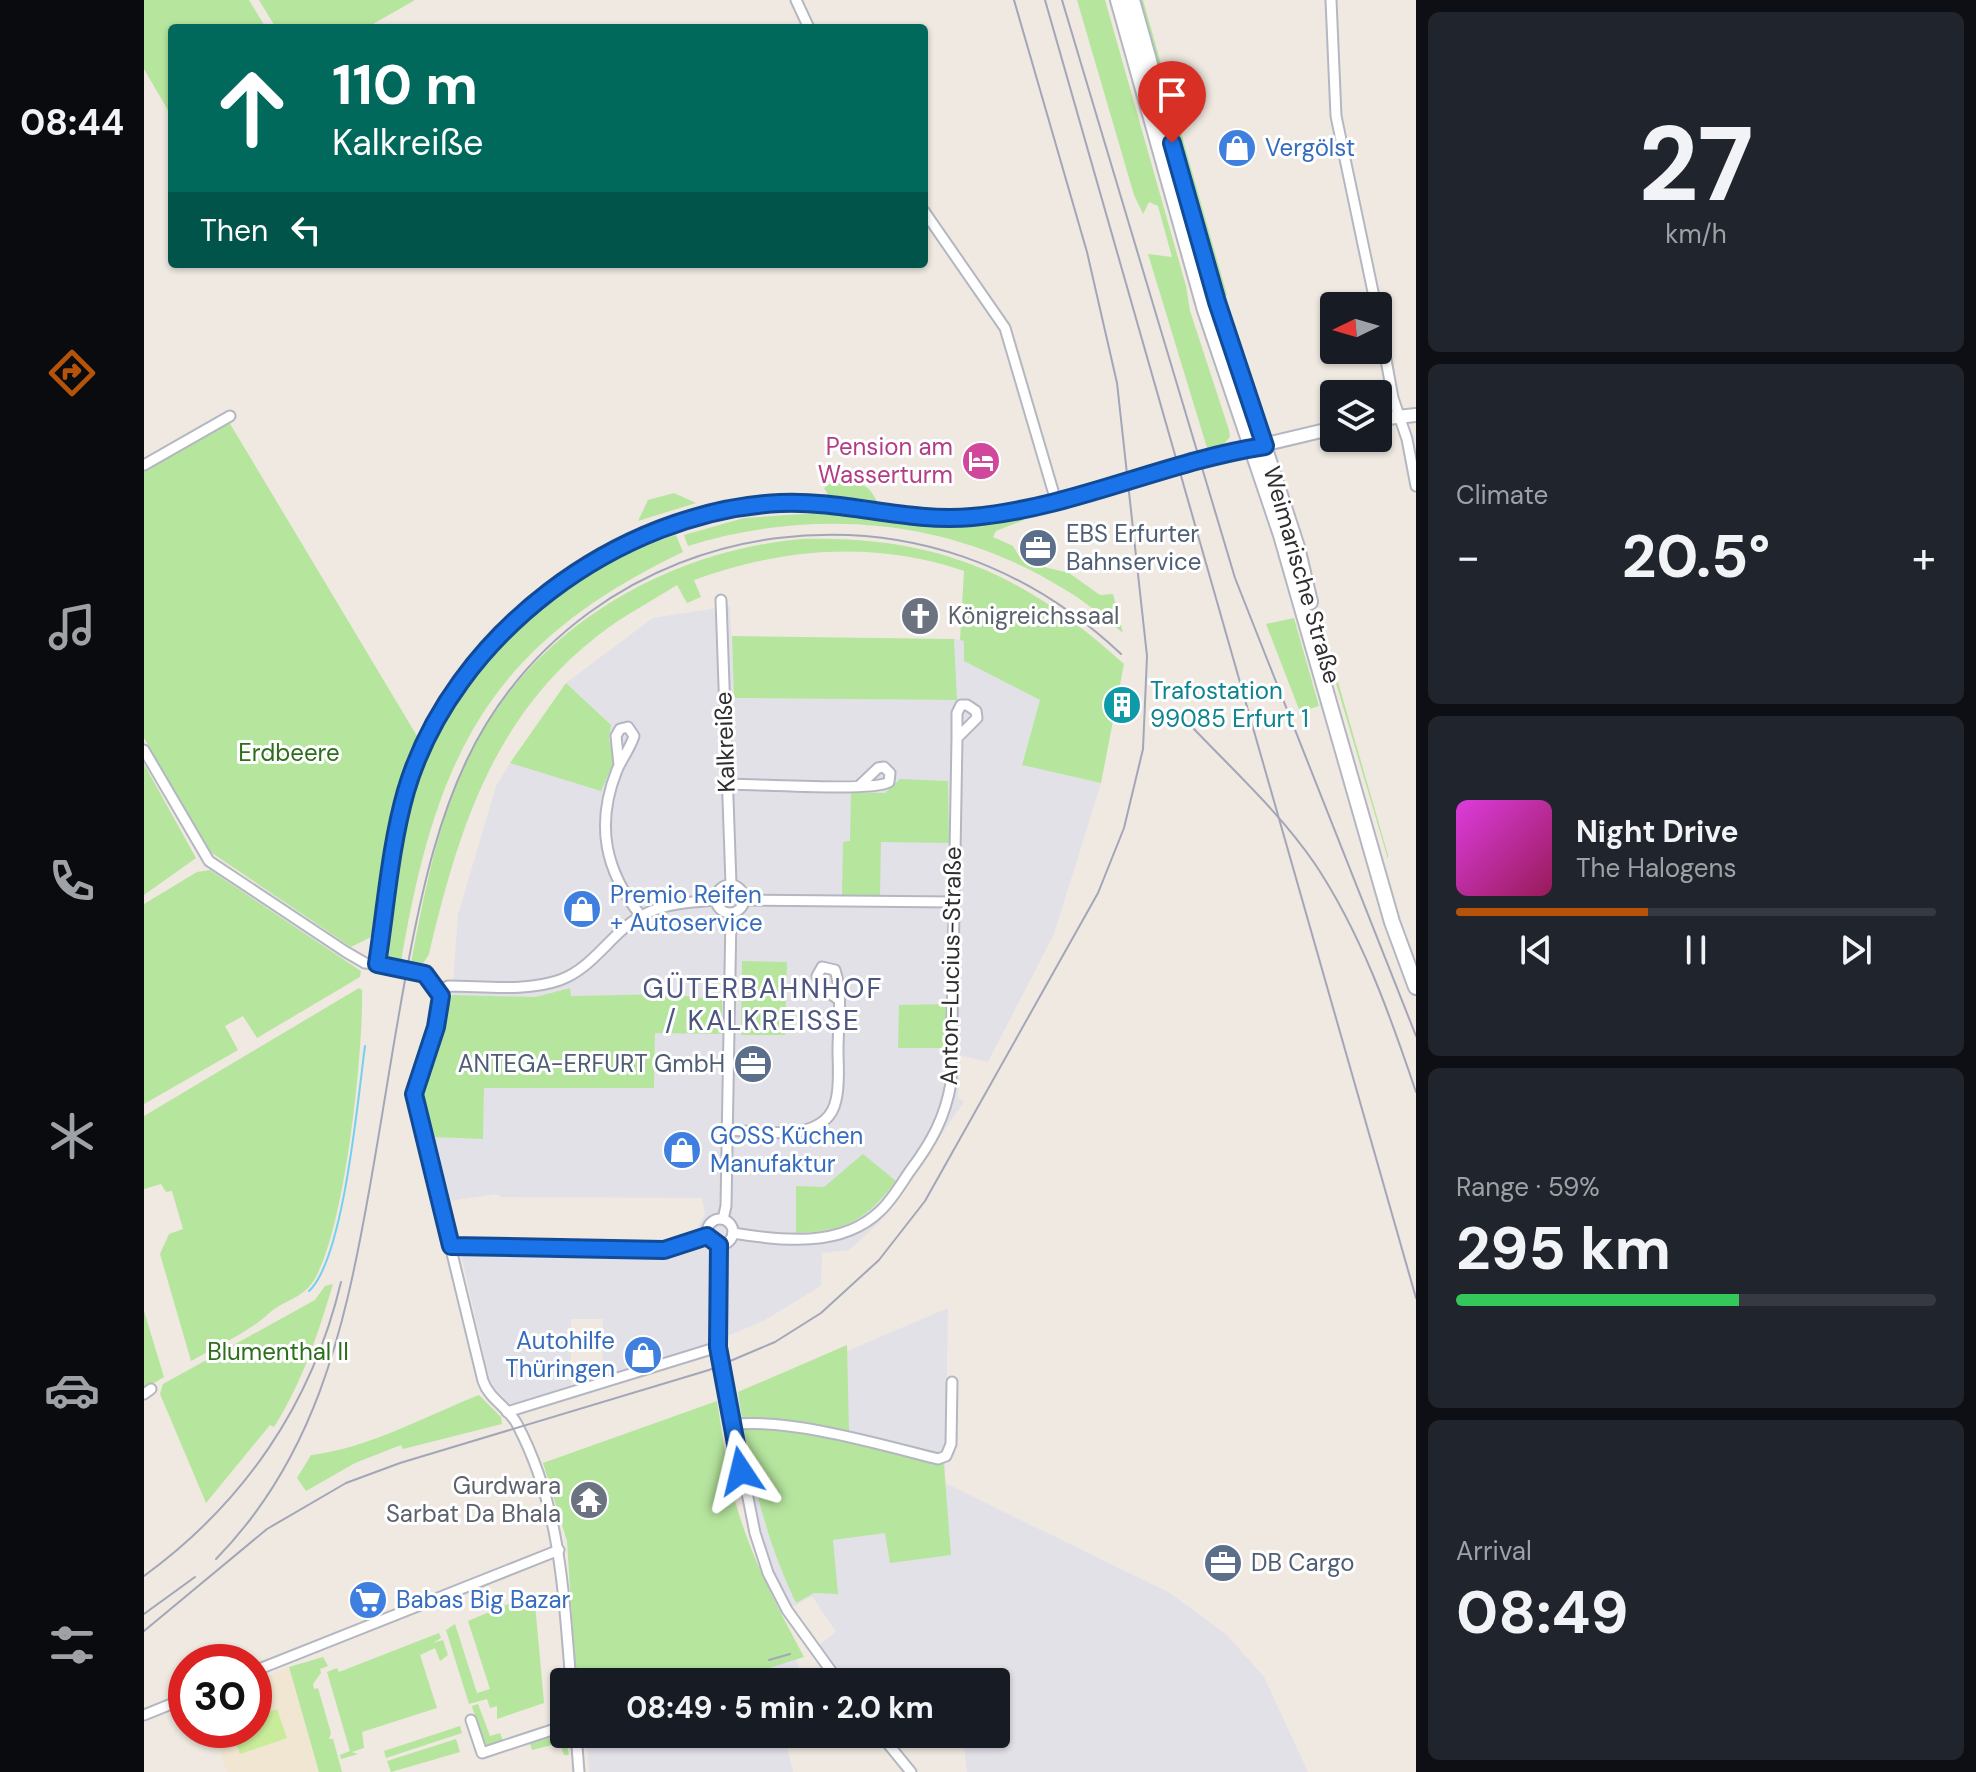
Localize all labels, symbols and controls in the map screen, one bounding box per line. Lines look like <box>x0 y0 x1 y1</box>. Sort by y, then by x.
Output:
text: 110 m <box>332 48 478 121</box>
icon: ahead <box>200 56 304 160</box>
pin <box>1138 61 1206 143</box>
icon: arrive <box>1150 73 1194 117</box>
text: 27 <box>1638 97 1754 232</box>
text: 08:44 <box>20 99 124 146</box>
text: Kalkreiße <box>332 119 483 166</box>
shop icon: Vergölst <box>1216 127 1258 169</box>
place label: Vergölst <box>1265 132 1355 163</box>
icon: left <box>284 208 328 252</box>
text: Then <box>200 211 268 250</box>
text: km/h <box>1665 217 1727 251</box>
north arrow <box>1320 292 1392 364</box>
map controls <box>1320 292 1392 452</box>
icon: directions <box>44 345 100 401</box>
button: layers <box>1320 380 1392 452</box>
place label: Pension am Wasserturm <box>818 431 953 490</box>
hotel icon: Pension am Wasserturm <box>960 440 1002 482</box>
street label: Weimarische Straße <box>1257 463 1348 687</box>
text: Climate <box>1456 478 1548 512</box>
text: 20.5° <box>1622 517 1770 596</box>
place label: EBS Erfurter Bahnservice <box>1066 518 1201 577</box>
office icon: EBS Erfurter Bahnservice <box>1017 527 1059 569</box>
text: − <box>1456 528 1480 586</box>
text: + <box>1912 528 1936 586</box>
church icon: Königreichssaal <box>899 595 941 637</box>
icon: music <box>44 599 100 655</box>
place label: Königreichssaal <box>948 600 1119 631</box>
place label: Trafostation 99085 Erfurt 1 <box>1150 675 1309 734</box>
building icon: Trafostation 99085 Erfurt 1 <box>1101 684 1143 726</box>
street label: Kalkreiße <box>707 691 742 793</box>
park label: Erdbeere <box>238 737 340 768</box>
text: Night Drive <box>1576 812 1739 851</box>
street label: Anton-Lucius-Straße <box>933 846 968 1086</box>
text: The Halogens <box>1576 851 1736 885</box>
icon: phone <box>44 853 100 909</box>
place label: Premio Reifen + Autoservice <box>610 879 763 938</box>
shop icon: Premio Reifen + Autoservice <box>561 888 603 930</box>
icon: previous <box>1514 928 1558 972</box>
icon: pause <box>1674 928 1718 972</box>
icon: next <box>1834 928 1878 972</box>
district label: GÜTERBAHNHOF / KALKREISSE <box>642 970 884 1039</box>
office icon: ANTEGA-ERFURT GmbH <box>732 1043 774 1085</box>
place label: ANTEGA-ERFURT GmbH <box>458 1048 725 1079</box>
icon: climate <box>44 1108 100 1164</box>
place label: GOSS Küchen Manufaktur <box>710 1120 863 1179</box>
shop icon: GOSS Küchen Manufaktur <box>661 1129 703 1171</box>
text: Range · 59% <box>1456 1170 1600 1204</box>
text: 295 km <box>1456 1209 1671 1288</box>
place label: Autohilfe Thüringen <box>505 1325 615 1384</box>
shop icon: Autohilfe Thüringen <box>622 1334 664 1376</box>
park label: Blumenthal II <box>207 1336 349 1367</box>
icon: car <box>44 1362 100 1418</box>
position arrow <box>699 1429 783 1513</box>
place label: Gurdwara Sarbat Da Bhala <box>386 1470 561 1529</box>
temple icon: Gurdwara Sarbat Da Bhala <box>568 1479 610 1521</box>
text: Arrival <box>1456 1534 1532 1568</box>
office icon: DB Cargo <box>1202 1542 1244 1584</box>
place label: DB Cargo <box>1251 1547 1354 1578</box>
text: 08:49 <box>1456 1573 1629 1652</box>
supermarket icon: Babas Big Bazar <box>347 1579 389 1621</box>
place label: Babas Big Bazar <box>396 1584 571 1615</box>
icon: filters <box>44 1617 100 1673</box>
speed limit sign: 30 <box>168 1644 272 1748</box>
text: 08:49 · 5 min · 2.0 km <box>626 1688 934 1727</box>

